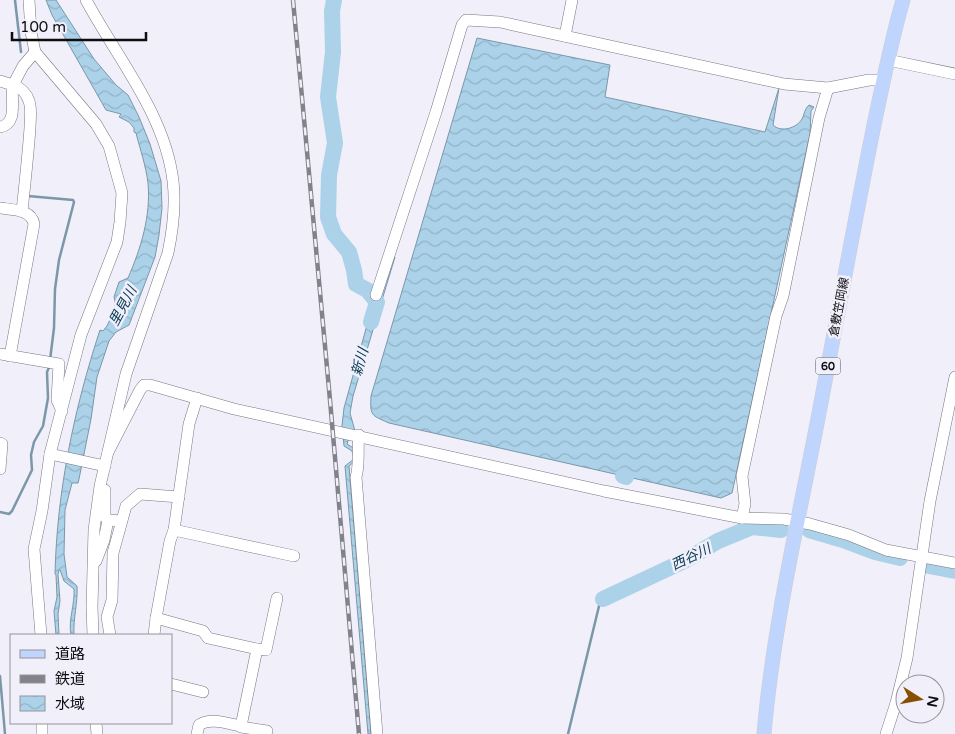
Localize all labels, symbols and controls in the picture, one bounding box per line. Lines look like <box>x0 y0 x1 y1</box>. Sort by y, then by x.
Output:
scale bar <box>12 10 146 42</box>
text: 100 m <box>20 18 66 36</box>
street label: 倉敷笠岡線 <box>826 276 852 338</box>
water label: 里見川 <box>106 282 141 329</box>
water label: 新川 <box>348 344 373 378</box>
road number: 60 <box>816 358 840 374</box>
water label: 西谷川 <box>668 539 715 574</box>
legend <box>10 634 172 724</box>
text: 道路 <box>55 645 85 663</box>
text: 鉄道 <box>55 670 85 688</box>
north arrow <box>895 674 945 724</box>
text: N <box>923 694 942 709</box>
text: 水域 <box>55 695 85 713</box>

